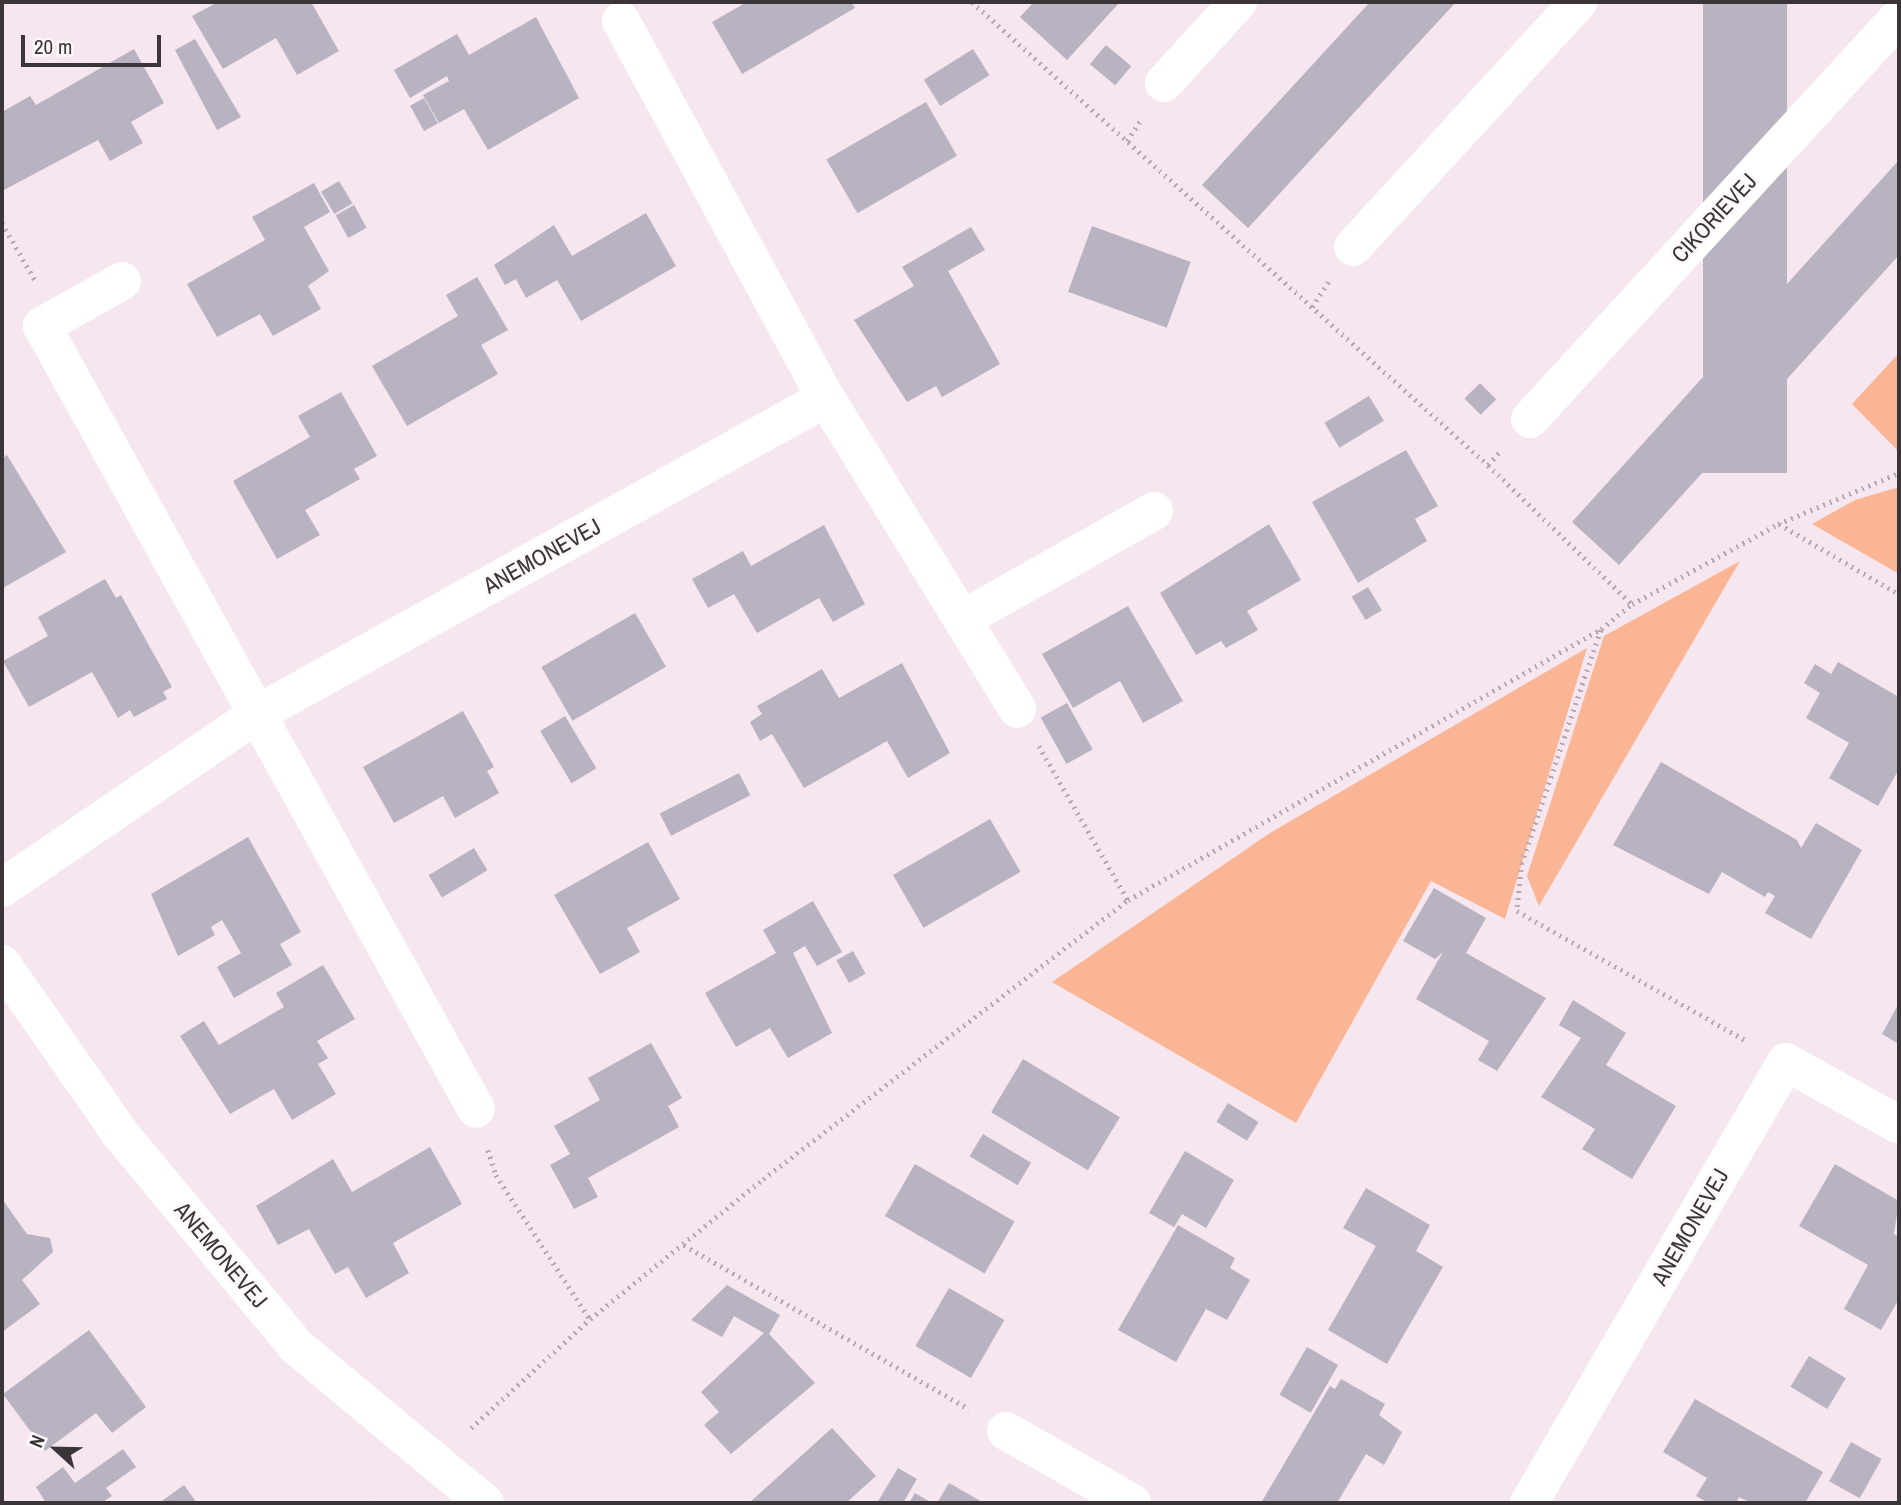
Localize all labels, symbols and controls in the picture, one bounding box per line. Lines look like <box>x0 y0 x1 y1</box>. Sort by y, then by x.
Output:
scale bar <box>24 21 164 65</box>
text: 20 m <box>34 32 72 61</box>
street label: CIKORIEVEJ <box>1666 168 1762 268</box>
street label: ANEMONEVEJ <box>478 512 606 600</box>
street label: ANEMONEVEJ <box>1646 1164 1734 1290</box>
street label: ANEMONEVEJ <box>169 1196 273 1314</box>
north arrow <box>21 1414 91 1484</box>
text: N <box>22 1431 51 1451</box>

